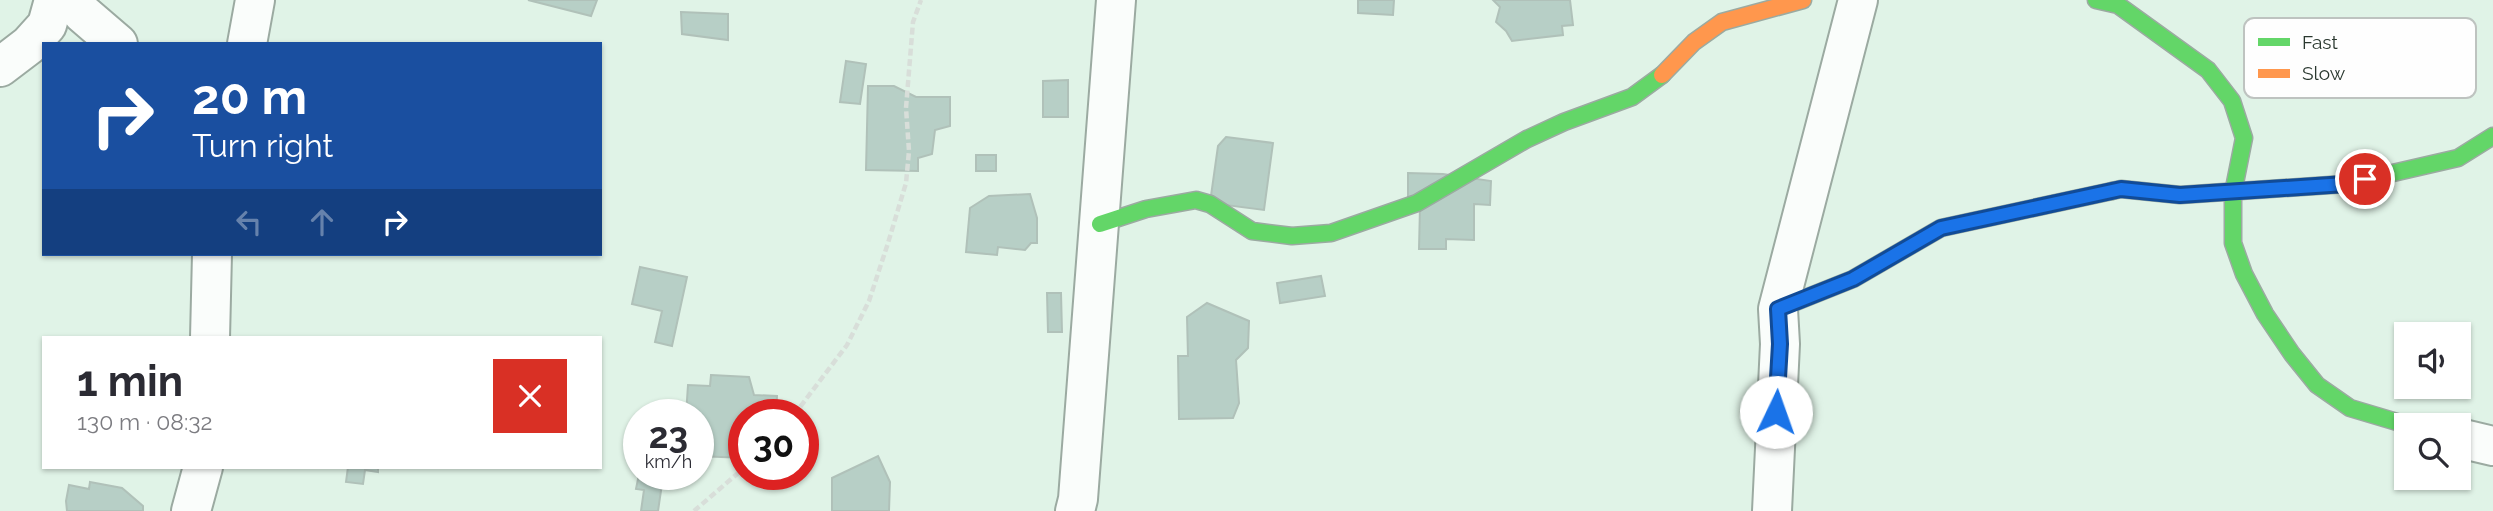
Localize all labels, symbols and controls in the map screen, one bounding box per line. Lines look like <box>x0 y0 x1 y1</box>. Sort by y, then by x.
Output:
legend <box>2244 18 2476 98</box>
text: Fast <box>2302 31 2338 53</box>
text: Slow <box>2302 62 2346 84</box>
text: 20 m <box>192 68 307 125</box>
icon: right <box>77 70 168 161</box>
text: Turn right <box>192 127 333 164</box>
pin <box>2335 149 2395 209</box>
icon: arrive <box>2346 160 2384 198</box>
icon: left <box>230 203 268 241</box>
icon: ahead <box>303 203 341 241</box>
icon: right <box>376 203 414 241</box>
map controls <box>2394 322 2471 490</box>
button: sound <box>2394 322 2471 399</box>
text: 1 min <box>77 357 183 406</box>
button: close <box>493 359 567 433</box>
position arrow <box>1739 375 1813 449</box>
speed limit sign: 30 <box>728 399 819 490</box>
text: 130 m · 08:32 <box>77 408 213 435</box>
button: search <box>2394 413 2471 490</box>
text: 23 <box>649 415 688 456</box>
text: km/h <box>645 451 692 472</box>

